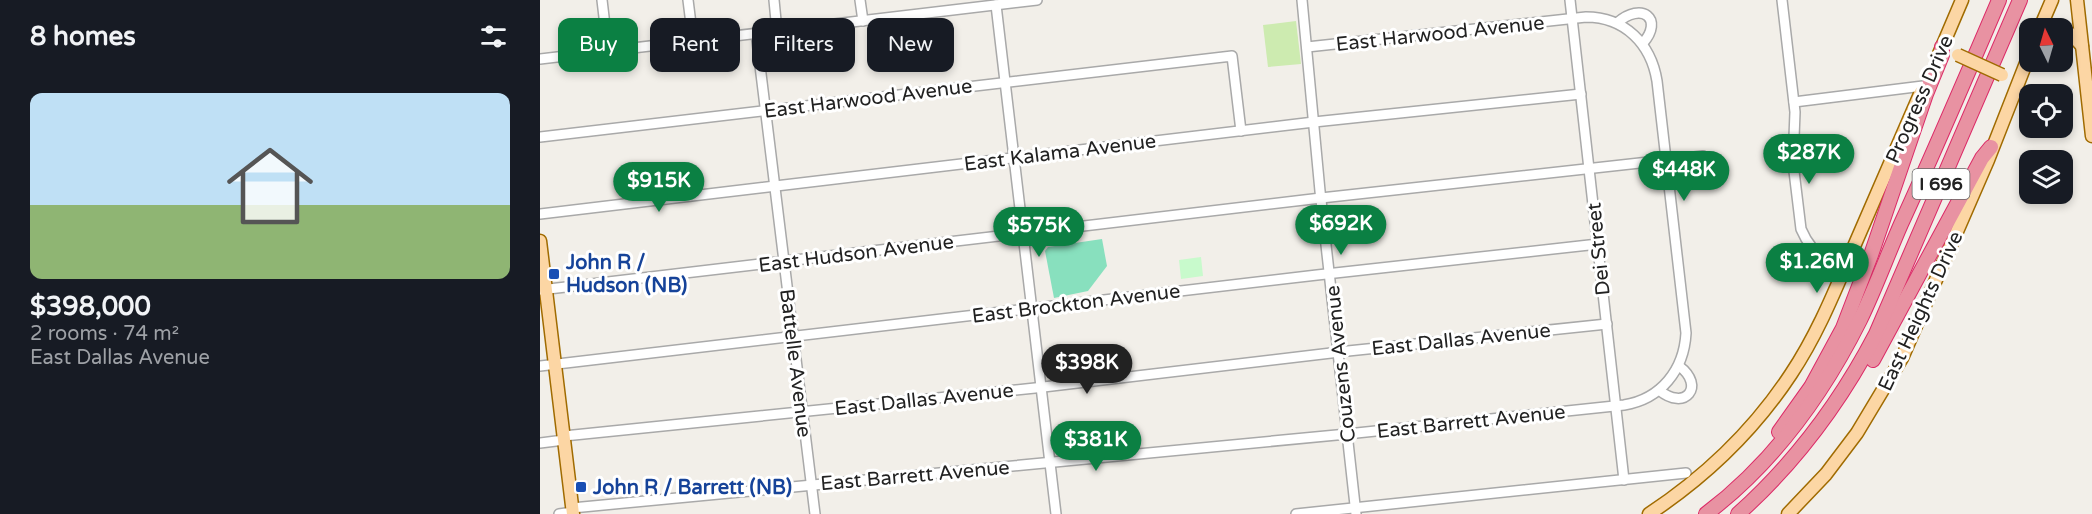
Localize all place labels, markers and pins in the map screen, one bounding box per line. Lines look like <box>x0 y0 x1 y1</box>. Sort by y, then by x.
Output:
pin: $287K <box>1767 134 1851 185</box>
pin: $448K <box>1642 151 1726 202</box>
pin: $915K <box>617 162 701 213</box>
pin: $692K <box>1299 205 1383 256</box>
pin: $575K <box>997 207 1081 258</box>
pin: $1.26M <box>1768 243 1866 294</box>
place label: John R / Hudson (NB) <box>565 251 687 298</box>
marker: John R / Hudson (NB) <box>547 267 561 281</box>
pin: $398K <box>1045 344 1129 395</box>
pin: $381K <box>1054 421 1138 472</box>
place label: John R / Barrett (NB) <box>592 476 792 500</box>
marker: John R / Barrett (NB) <box>574 480 588 494</box>

